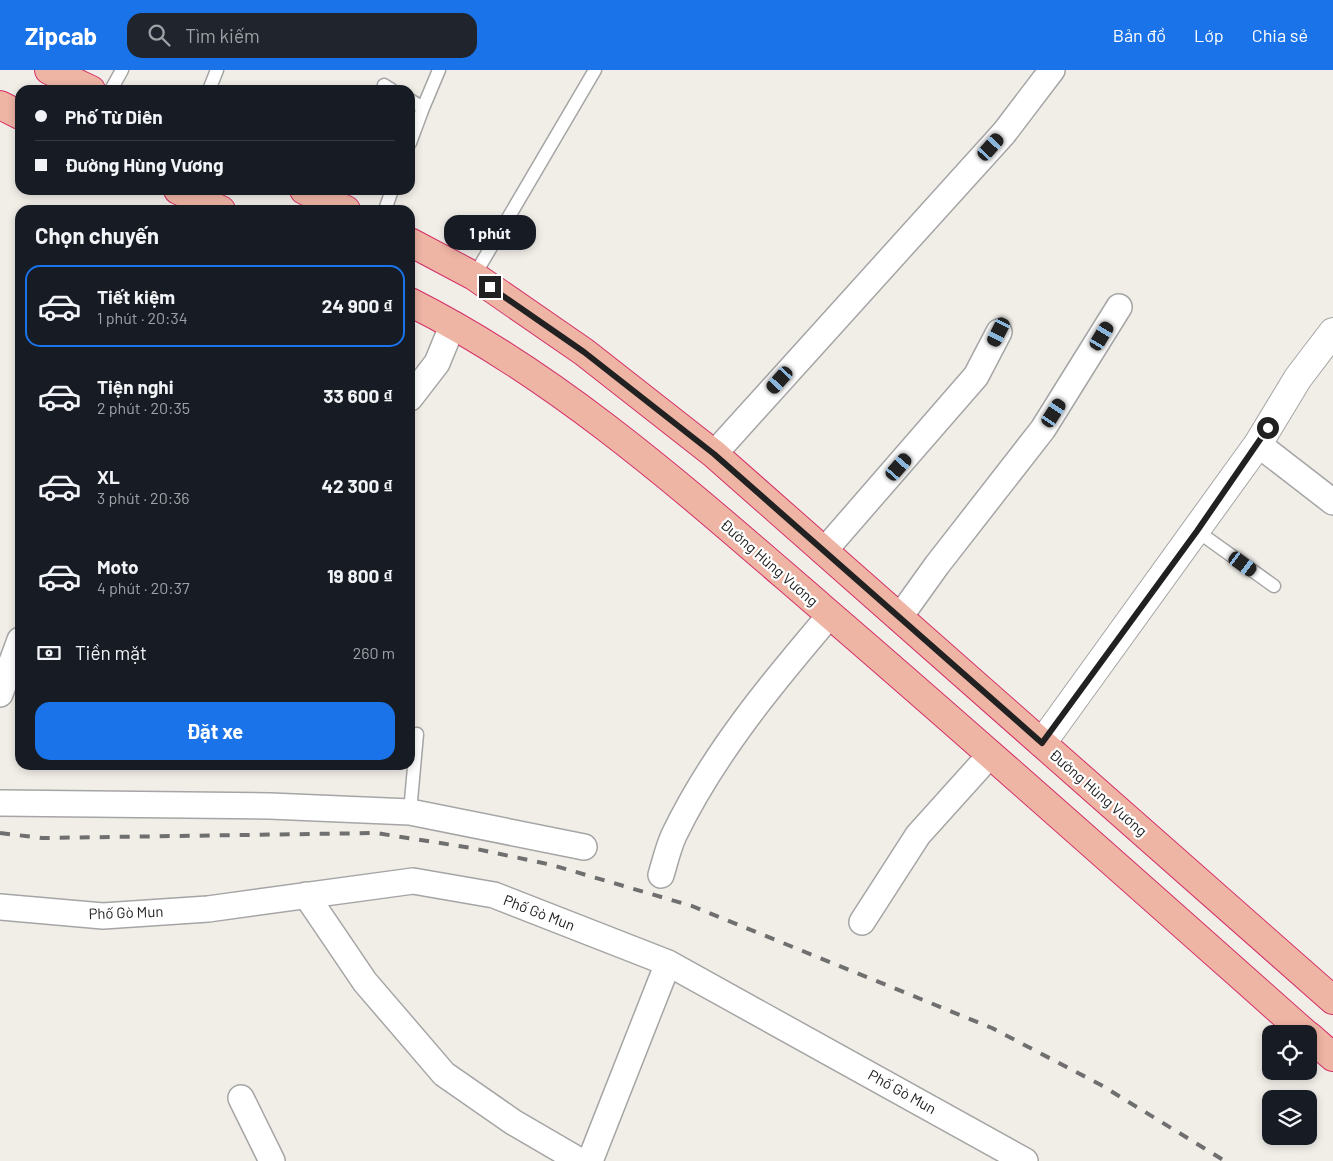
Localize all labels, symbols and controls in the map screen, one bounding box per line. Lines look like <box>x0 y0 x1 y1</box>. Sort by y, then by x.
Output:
search box <box>127 13 477 58</box>
text: Zipcab <box>25 21 97 50</box>
icon: search <box>145 21 173 49</box>
text: Tìm kiếm <box>185 24 260 47</box>
text: Bản đồ <box>1113 24 1166 46</box>
text: Lớp <box>1194 24 1224 46</box>
text: Chia sẻ <box>1252 24 1308 46</box>
text: Phố Từ Diên <box>65 105 163 128</box>
car <box>975 131 1006 163</box>
text: Đường Hùng Vương <box>65 153 223 176</box>
callout: 1 phút <box>444 214 536 250</box>
text: Chọn chuyến <box>35 222 159 248</box>
text: 1 phút <box>469 223 511 242</box>
route end <box>479 276 501 298</box>
icon: car <box>37 284 82 329</box>
text: Tiết kiệm <box>97 285 175 308</box>
text: 24 900 ₫ <box>322 294 393 317</box>
text: 1 phút · 20:34 <box>97 308 188 327</box>
car <box>985 315 1012 349</box>
car <box>1087 319 1116 353</box>
car <box>764 364 795 396</box>
icon: car <box>37 374 82 419</box>
text: Tiện nghi <box>97 375 174 398</box>
text: 33 600 ₫ <box>323 384 393 407</box>
car <box>1039 396 1068 430</box>
text: 2 phút · 20:35 <box>97 398 190 417</box>
route start <box>1257 417 1279 439</box>
car <box>883 451 914 483</box>
icon: car <box>37 464 82 509</box>
text: XL <box>97 465 120 488</box>
text: 42 300 ₫ <box>322 474 393 497</box>
text: 3 phút · 20:36 <box>97 488 190 507</box>
street label: Đường Hùng Vương <box>717 515 822 609</box>
car <box>1226 549 1259 579</box>
icon: car <box>37 554 82 599</box>
text: Moto <box>97 555 139 578</box>
text: 19 800 ₫ <box>327 564 393 587</box>
text: 4 phút · 20:37 <box>97 578 190 597</box>
icon: cash <box>35 639 63 667</box>
text: Tiền mặt <box>75 641 147 664</box>
text: 260 m <box>353 643 395 662</box>
button: Đặt xe <box>35 702 395 760</box>
street label: Đường Hùng Vương <box>1046 745 1151 839</box>
street label: Phố Gò Mun <box>501 890 578 934</box>
street label: Phố Gò Mun <box>88 902 164 922</box>
map controls <box>1262 1025 1317 1145</box>
button: locate <box>1262 1025 1317 1080</box>
street label: Phố Gò Mun <box>865 1065 940 1117</box>
button: layers <box>1262 1090 1317 1145</box>

